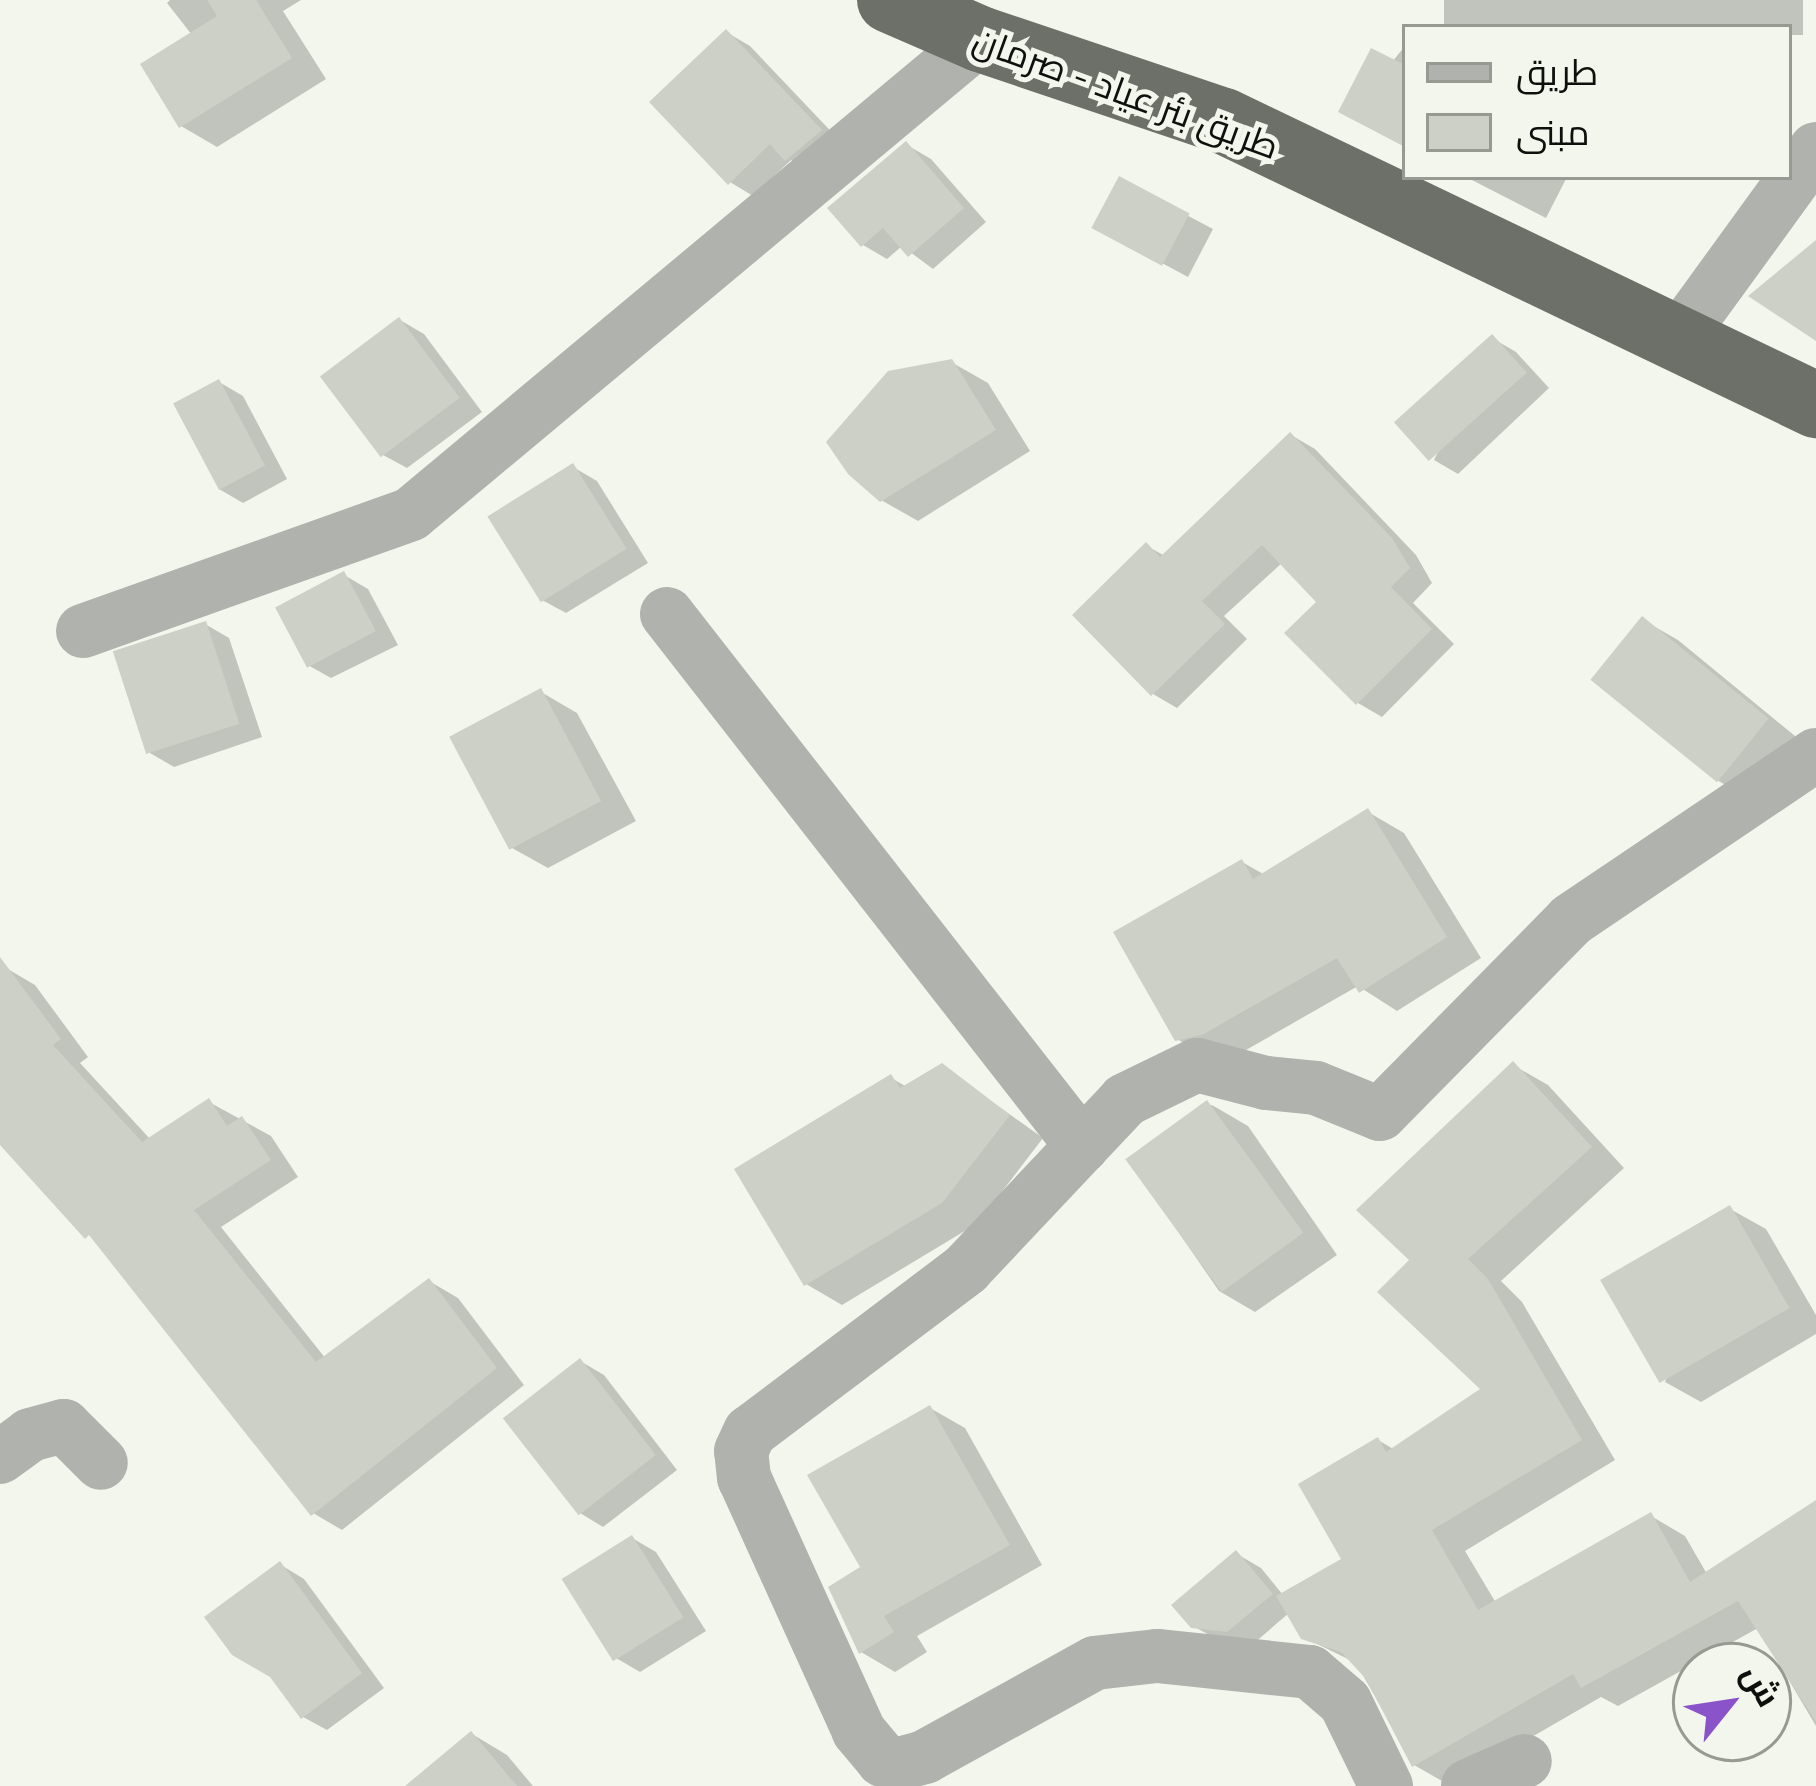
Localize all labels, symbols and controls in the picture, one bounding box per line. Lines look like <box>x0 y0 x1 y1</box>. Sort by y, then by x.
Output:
street label: طريق بئر عياد - صرمان <box>967 18 1285 168</box>
legend <box>1402 24 1792 180</box>
text: طريق <box>1516 51 1598 93</box>
text: مبنى <box>1516 111 1590 153</box>
north arrow <box>1672 1642 1792 1762</box>
text: ش <box>1734 1657 1788 1713</box>

